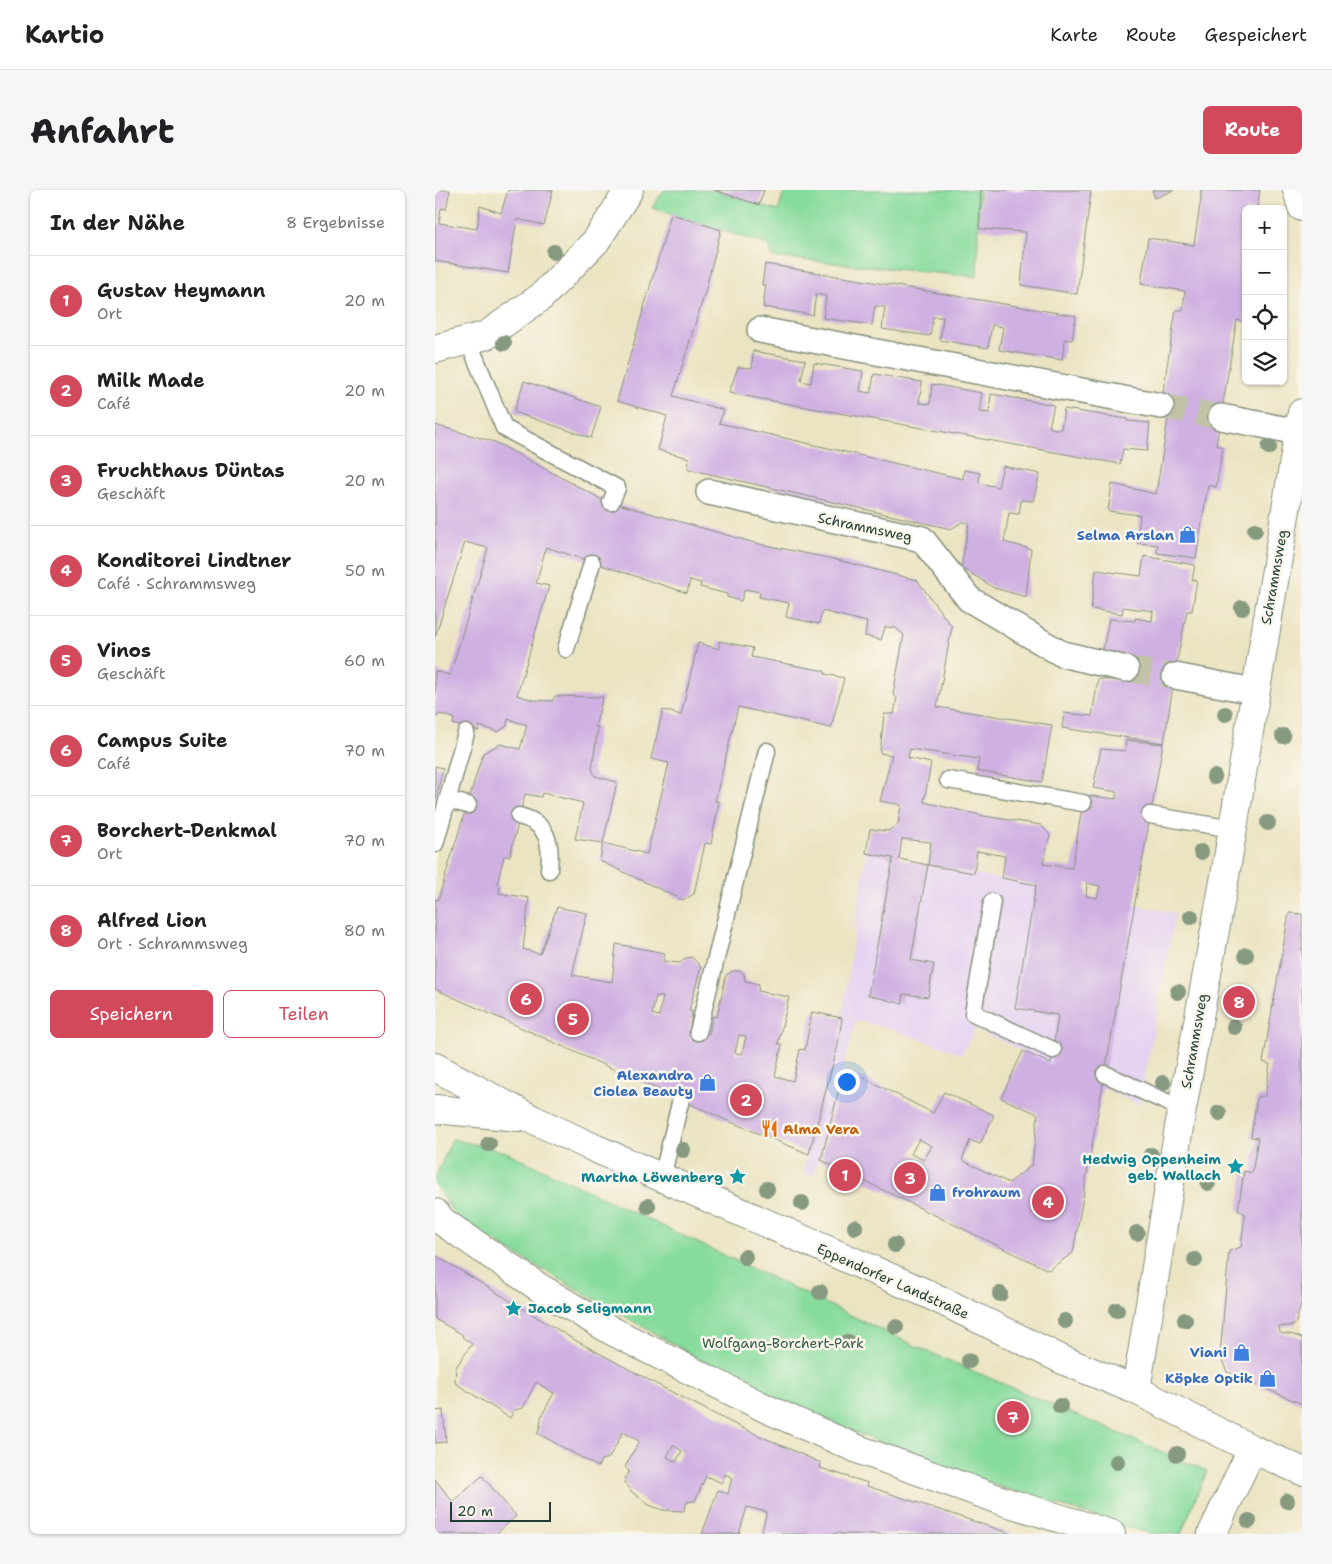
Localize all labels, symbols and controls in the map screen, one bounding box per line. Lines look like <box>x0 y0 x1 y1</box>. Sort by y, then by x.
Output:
text: Kartio <box>25 19 104 51</box>
text: Karte <box>1050 23 1098 47</box>
text: Route <box>1126 23 1177 47</box>
text: Gespeichert <box>1205 23 1307 47</box>
button: Route <box>1203 106 1302 154</box>
text: Anfahrt <box>30 107 174 154</box>
map controls <box>1242 205 1287 385</box>
button: + <box>1242 205 1287 250</box>
text: In der Nähe <box>50 209 185 237</box>
text: 8 Ergebnisse <box>286 212 385 233</box>
button: − <box>1242 250 1287 295</box>
text: Gustav Heymann <box>97 278 265 303</box>
text: 1 <box>62 290 70 311</box>
text: 20 m <box>344 290 385 311</box>
button: locate <box>1242 295 1287 340</box>
text: Ort <box>97 303 123 324</box>
button: layers <box>1242 340 1287 385</box>
text: Milk Made <box>97 368 205 393</box>
text: 2 <box>60 380 72 401</box>
text: 20 m <box>344 380 385 401</box>
text: Café <box>97 393 131 414</box>
text: Fruchthaus Düntas <box>97 458 285 483</box>
text: 3 <box>60 470 72 491</box>
text: 20 m <box>344 470 385 491</box>
text: Geschäft <box>97 483 166 504</box>
street label: Schrammsweg <box>816 508 914 546</box>
shop icon: Selma Arslan <box>1178 525 1198 545</box>
place label: Selma Arslan <box>1077 526 1174 544</box>
street label: Schrammsweg <box>1257 528 1291 626</box>
text: Konditorei Lindtner <box>97 548 292 573</box>
text: 4 <box>60 560 72 581</box>
text: 50 m <box>345 560 385 581</box>
text: Café · Schrammsweg <box>97 573 256 594</box>
text: Vinos <box>97 638 151 663</box>
text: 5 <box>61 650 71 671</box>
text: 60 m <box>344 650 385 671</box>
text: Geschäft <box>97 663 166 684</box>
text: Campus Suite <box>97 728 228 753</box>
text: 6 <box>60 740 72 761</box>
text: 70 m <box>344 740 385 761</box>
text: Café <box>97 753 131 774</box>
text: Borchert-Denkmal <box>97 818 277 843</box>
text: 7 <box>60 830 72 851</box>
text: 70 m <box>344 830 385 851</box>
text: Ort <box>97 843 123 864</box>
text: Alfred Lion <box>97 908 207 933</box>
text: 8 <box>60 920 72 941</box>
text: 80 m <box>344 920 385 941</box>
text: Ort · Schrammsweg <box>97 933 248 954</box>
pin: 6 <box>510 980 542 1018</box>
pin: 8 <box>1223 983 1255 1021</box>
button: Speichern <box>50 990 213 1038</box>
button: Teilen <box>223 990 385 1038</box>
street label: Schrammsweg <box>1177 992 1211 1090</box>
pin: 5 <box>557 1000 589 1038</box>
place label: Alexandra Ciolea Beauty <box>593 1066 693 1100</box>
your location <box>834 1069 860 1095</box>
shop icon: Alexandra Ciolea Beauty <box>697 1073 717 1093</box>
pin: 2 <box>730 1081 762 1119</box>
restaurant icon: Alma Vera <box>759 1119 779 1139</box>
place label: Alma Vera <box>783 1120 860 1138</box>
place label: Hedwig Oppenheim geb. Wallach <box>1082 1150 1221 1184</box>
pin: 1 <box>829 1156 861 1194</box>
place icon: Hedwig Oppenheim geb. Wallach <box>1225 1157 1245 1177</box>
pin: 3 <box>894 1159 926 1197</box>
place icon: Martha Löwenberg <box>727 1167 747 1187</box>
place label: Martha Löwenberg <box>581 1168 723 1186</box>
shop icon: frohraum <box>928 1182 948 1202</box>
place label: frohraum <box>952 1183 1021 1201</box>
pin: 4 <box>1032 1183 1064 1221</box>
street label: Eppendorfer Landstraße <box>814 1239 972 1323</box>
place icon: Jacob Seligmann <box>504 1298 524 1318</box>
place label: Jacob Seligmann <box>528 1299 652 1317</box>
park label: Wolfgang-Borchert-Park <box>702 1334 864 1352</box>
shop icon: Viani <box>1231 1342 1251 1362</box>
place label: Viani <box>1190 1343 1227 1361</box>
shop icon: Köpke Optik <box>1257 1368 1277 1388</box>
place label: Köpke Optik <box>1165 1369 1253 1387</box>
pin: 7 <box>997 1398 1029 1436</box>
scale bar <box>450 1499 551 1522</box>
text: 20 m <box>457 1502 493 1520</box>

